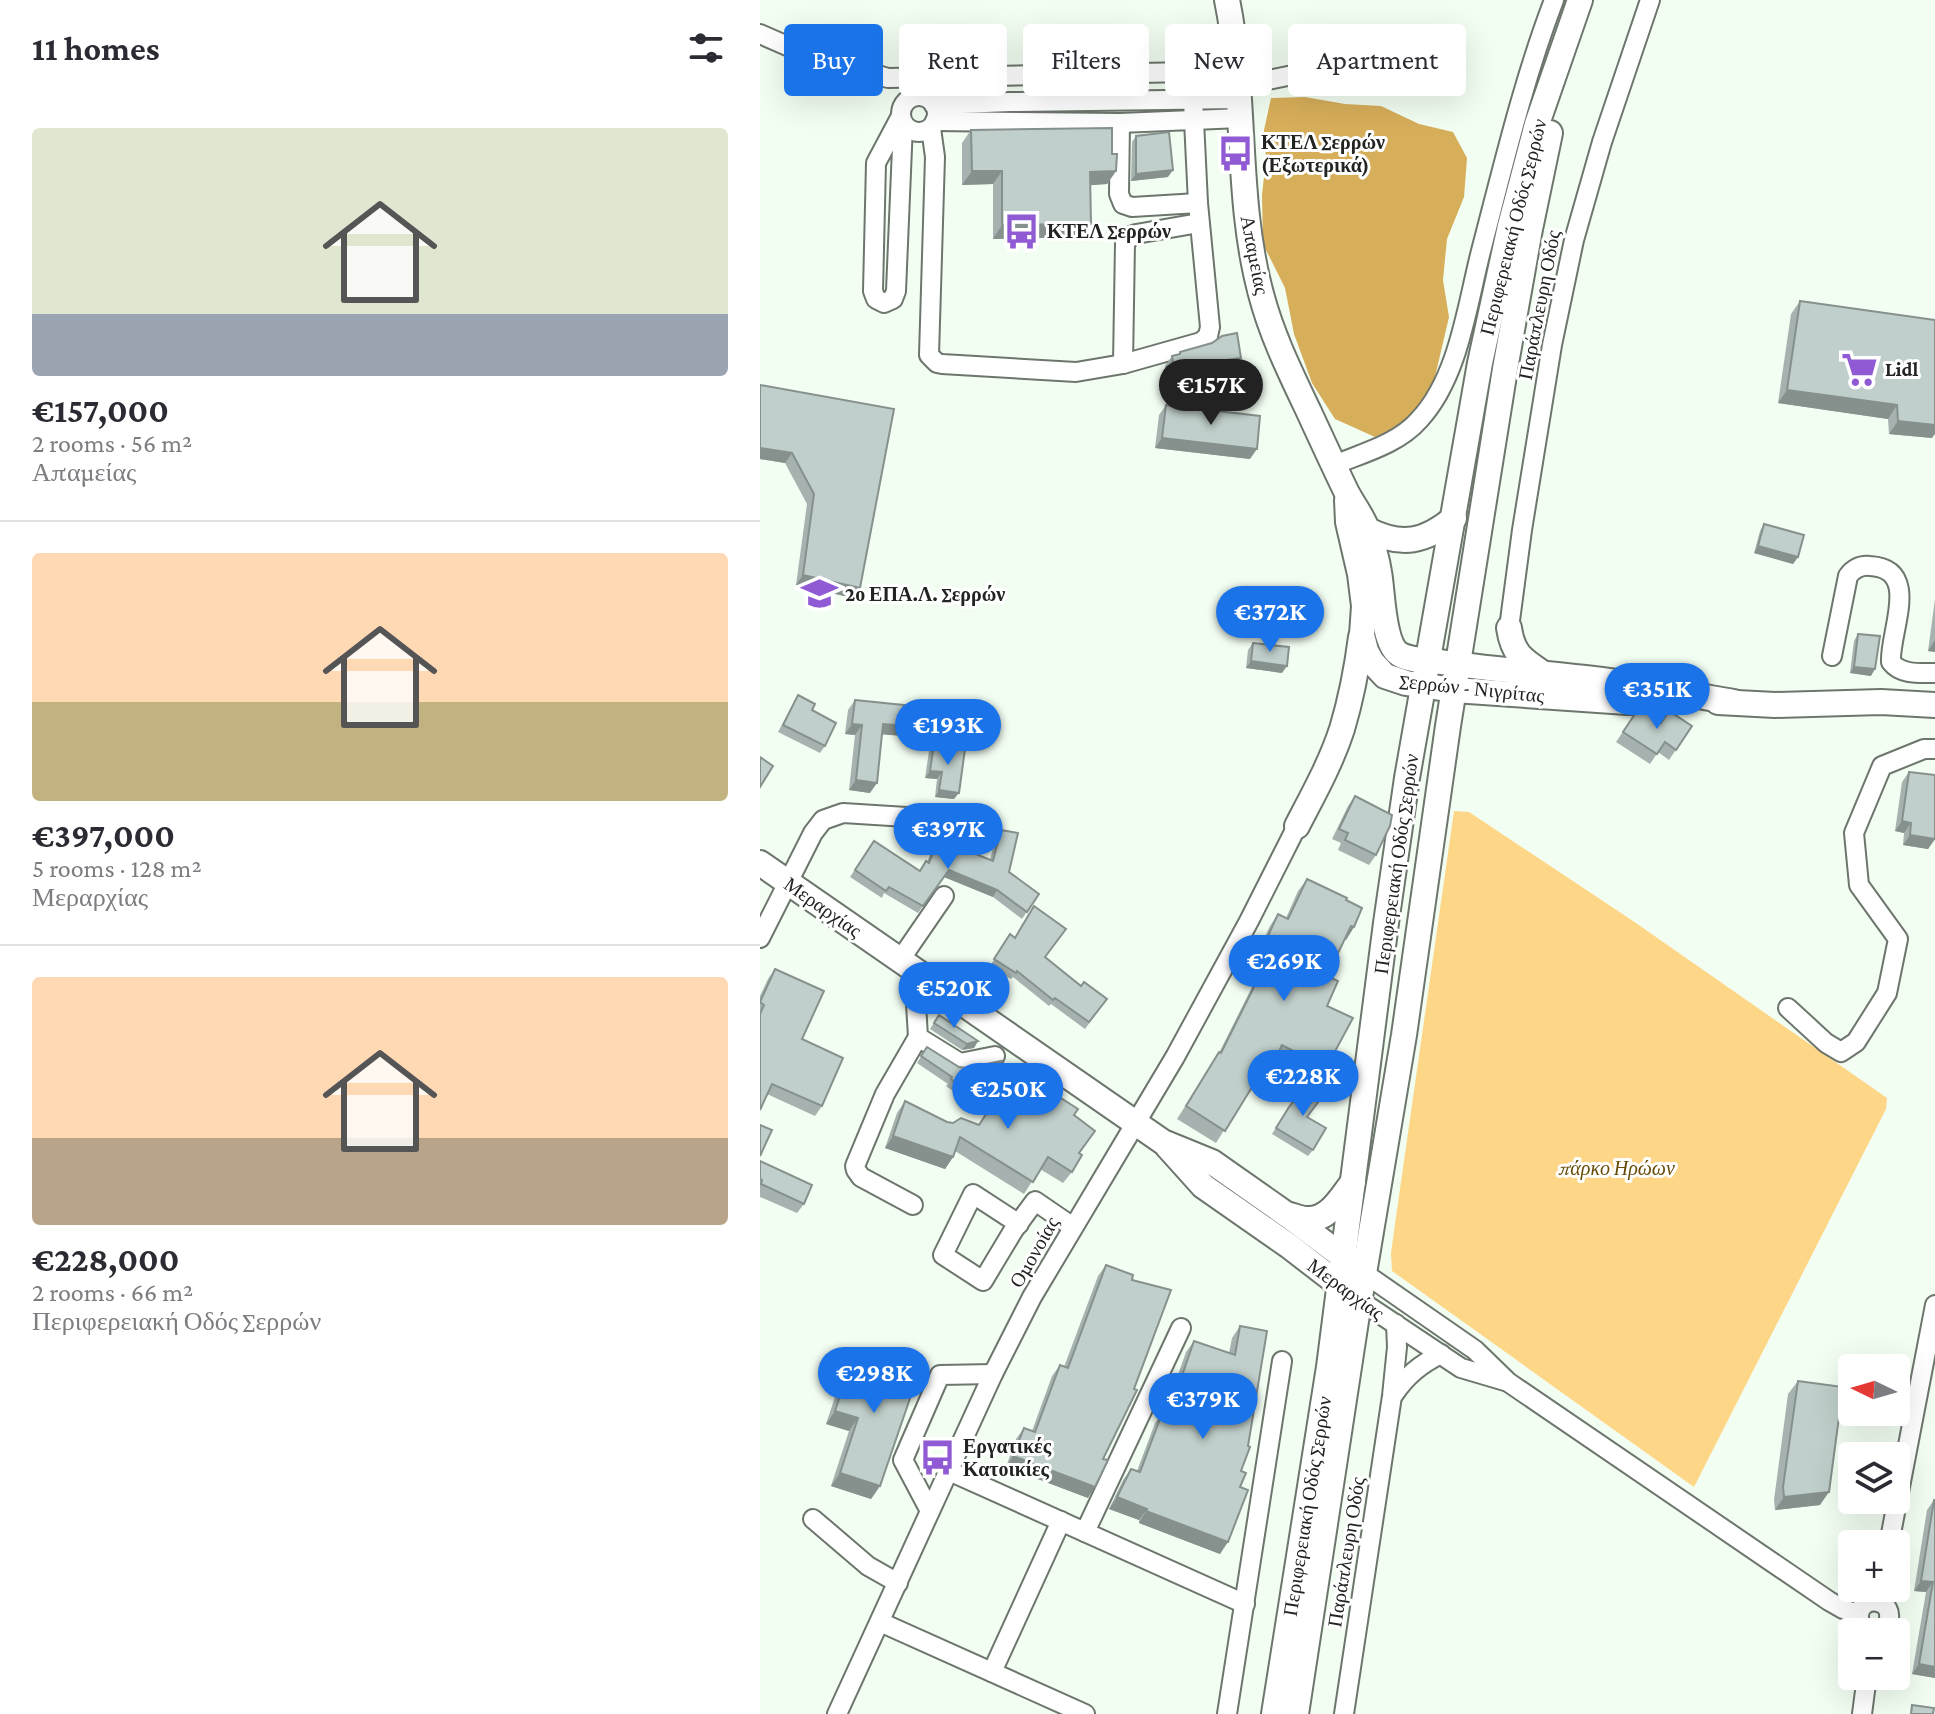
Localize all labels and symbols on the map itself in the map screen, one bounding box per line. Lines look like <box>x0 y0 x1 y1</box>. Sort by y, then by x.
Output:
street label: Περιφερειακή Οδός Σερρών <box>1475 116 1552 338</box>
place label: ΚΤΕΛ Σερρών (Εξωτερικά) <box>1261 131 1385 177</box>
bus stop icon: ΚΤΕΛ Σερρών (Εξωτερικά) <box>1216 134 1254 172</box>
bus stop icon: ΚΤΕΛ Σερρών <box>1002 212 1040 250</box>
street label: Απαμείας <box>1236 214 1273 297</box>
place label: ΚΤΕΛ Σερρών <box>1047 220 1171 243</box>
street label: Παράπλευρη Οδός <box>1514 228 1565 382</box>
supermarket icon: Lidl <box>1840 350 1878 388</box>
place label: Lidl <box>1885 358 1919 380</box>
pin: €157K <box>1155 359 1267 427</box>
school or university icon: 2ο ΕΠΑ.Λ. Σερρών <box>800 575 838 613</box>
place label: 2ο ΕΠΑ.Λ. Σερρών <box>845 583 1005 606</box>
pin: €372K <box>1214 586 1326 654</box>
pin: €351K <box>1601 663 1713 731</box>
street label: Σερρών - Νιγρίτας <box>1398 669 1546 708</box>
pin: €193K <box>892 699 1004 767</box>
street label: Περιφερειακή Οδός Σερρών <box>1370 752 1423 976</box>
pin: €397K <box>892 803 1004 871</box>
street label: Μεραρχίας <box>780 872 866 942</box>
pin: €269K <box>1228 935 1340 1003</box>
pin: €520K <box>898 962 1010 1030</box>
pin: €228K <box>1247 1050 1359 1118</box>
pin: €250K <box>952 1063 1064 1131</box>
park label: πάρκο Ηρώων <box>1558 1157 1675 1180</box>
street label: Ομονοίας <box>1005 1213 1064 1292</box>
street label: Μεραρχίας <box>1303 1254 1389 1325</box>
pin: €298K <box>818 1347 930 1415</box>
north arrow <box>1838 1354 1910 1426</box>
pin: €379K <box>1147 1373 1259 1441</box>
street label: Περιφερειακή Οδός Σερρών <box>1279 1394 1336 1618</box>
place label: Εργατικές Κατοικίες <box>963 1435 1052 1481</box>
bus stop icon: Εργατικές Κατοικίες <box>918 1438 956 1476</box>
street label: Παράπλευρη Οδός <box>1323 1475 1370 1629</box>

